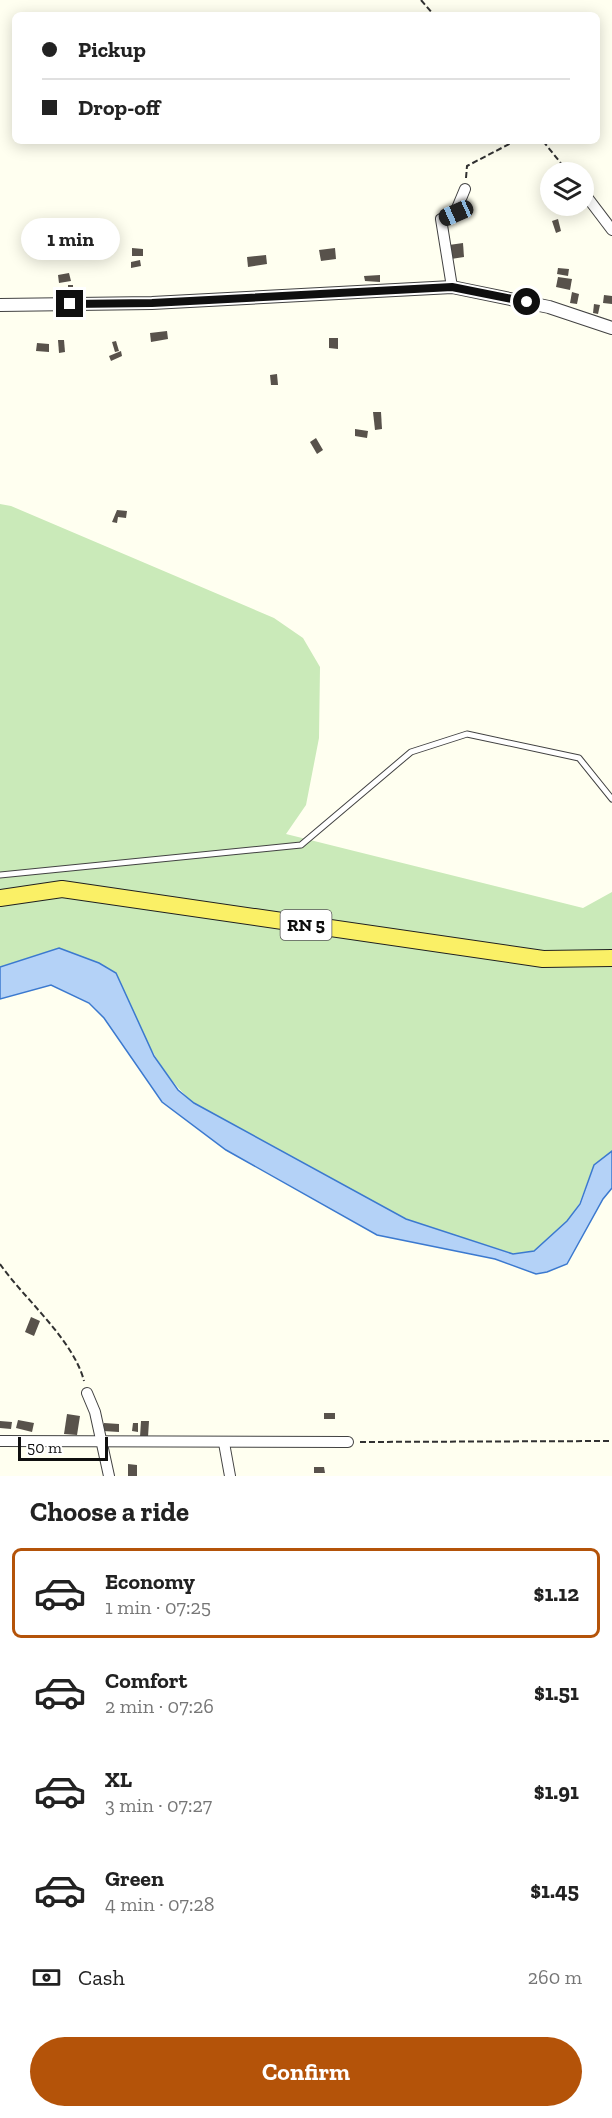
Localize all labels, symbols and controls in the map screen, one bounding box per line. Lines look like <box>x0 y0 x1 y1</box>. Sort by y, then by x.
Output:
text: Pickup <box>78 36 146 63</box>
text: Drop-off <box>78 94 160 121</box>
map controls <box>540 162 594 216</box>
button: layers <box>540 162 594 216</box>
car <box>436 197 476 229</box>
callout: 1 min <box>20 217 119 259</box>
text: 1 min <box>47 227 94 251</box>
route start <box>513 288 540 315</box>
route end <box>56 290 83 317</box>
road number: RN 5 <box>280 910 332 940</box>
scale bar <box>18 1434 108 1462</box>
text: 50 m <box>27 1438 62 1457</box>
text: Choose a ride <box>30 1496 189 1528</box>
icon: car <box>33 1566 87 1620</box>
text: Economy <box>105 1568 195 1595</box>
text: $1.12 <box>534 1580 579 1607</box>
text: 1 min · 07:25 <box>105 1595 211 1619</box>
icon: car <box>33 1665 87 1719</box>
text: Comfort <box>105 1667 187 1694</box>
text: $1.51 <box>534 1679 579 1706</box>
text: 2 min · 07:26 <box>105 1694 214 1718</box>
icon: car <box>33 1764 87 1818</box>
text: XL <box>105 1766 132 1793</box>
text: $1.91 <box>534 1778 579 1805</box>
text: 3 min · 07:27 <box>105 1793 212 1817</box>
icon: car <box>33 1863 87 1917</box>
text: Green <box>105 1865 164 1892</box>
text: $1.45 <box>530 1877 579 1904</box>
text: 4 min · 07:28 <box>105 1892 215 1916</box>
icon: cash <box>30 1961 63 1994</box>
text: Cash <box>78 1964 125 1991</box>
text: 260 m <box>528 1965 582 1989</box>
button: Confirm <box>30 2037 582 2106</box>

